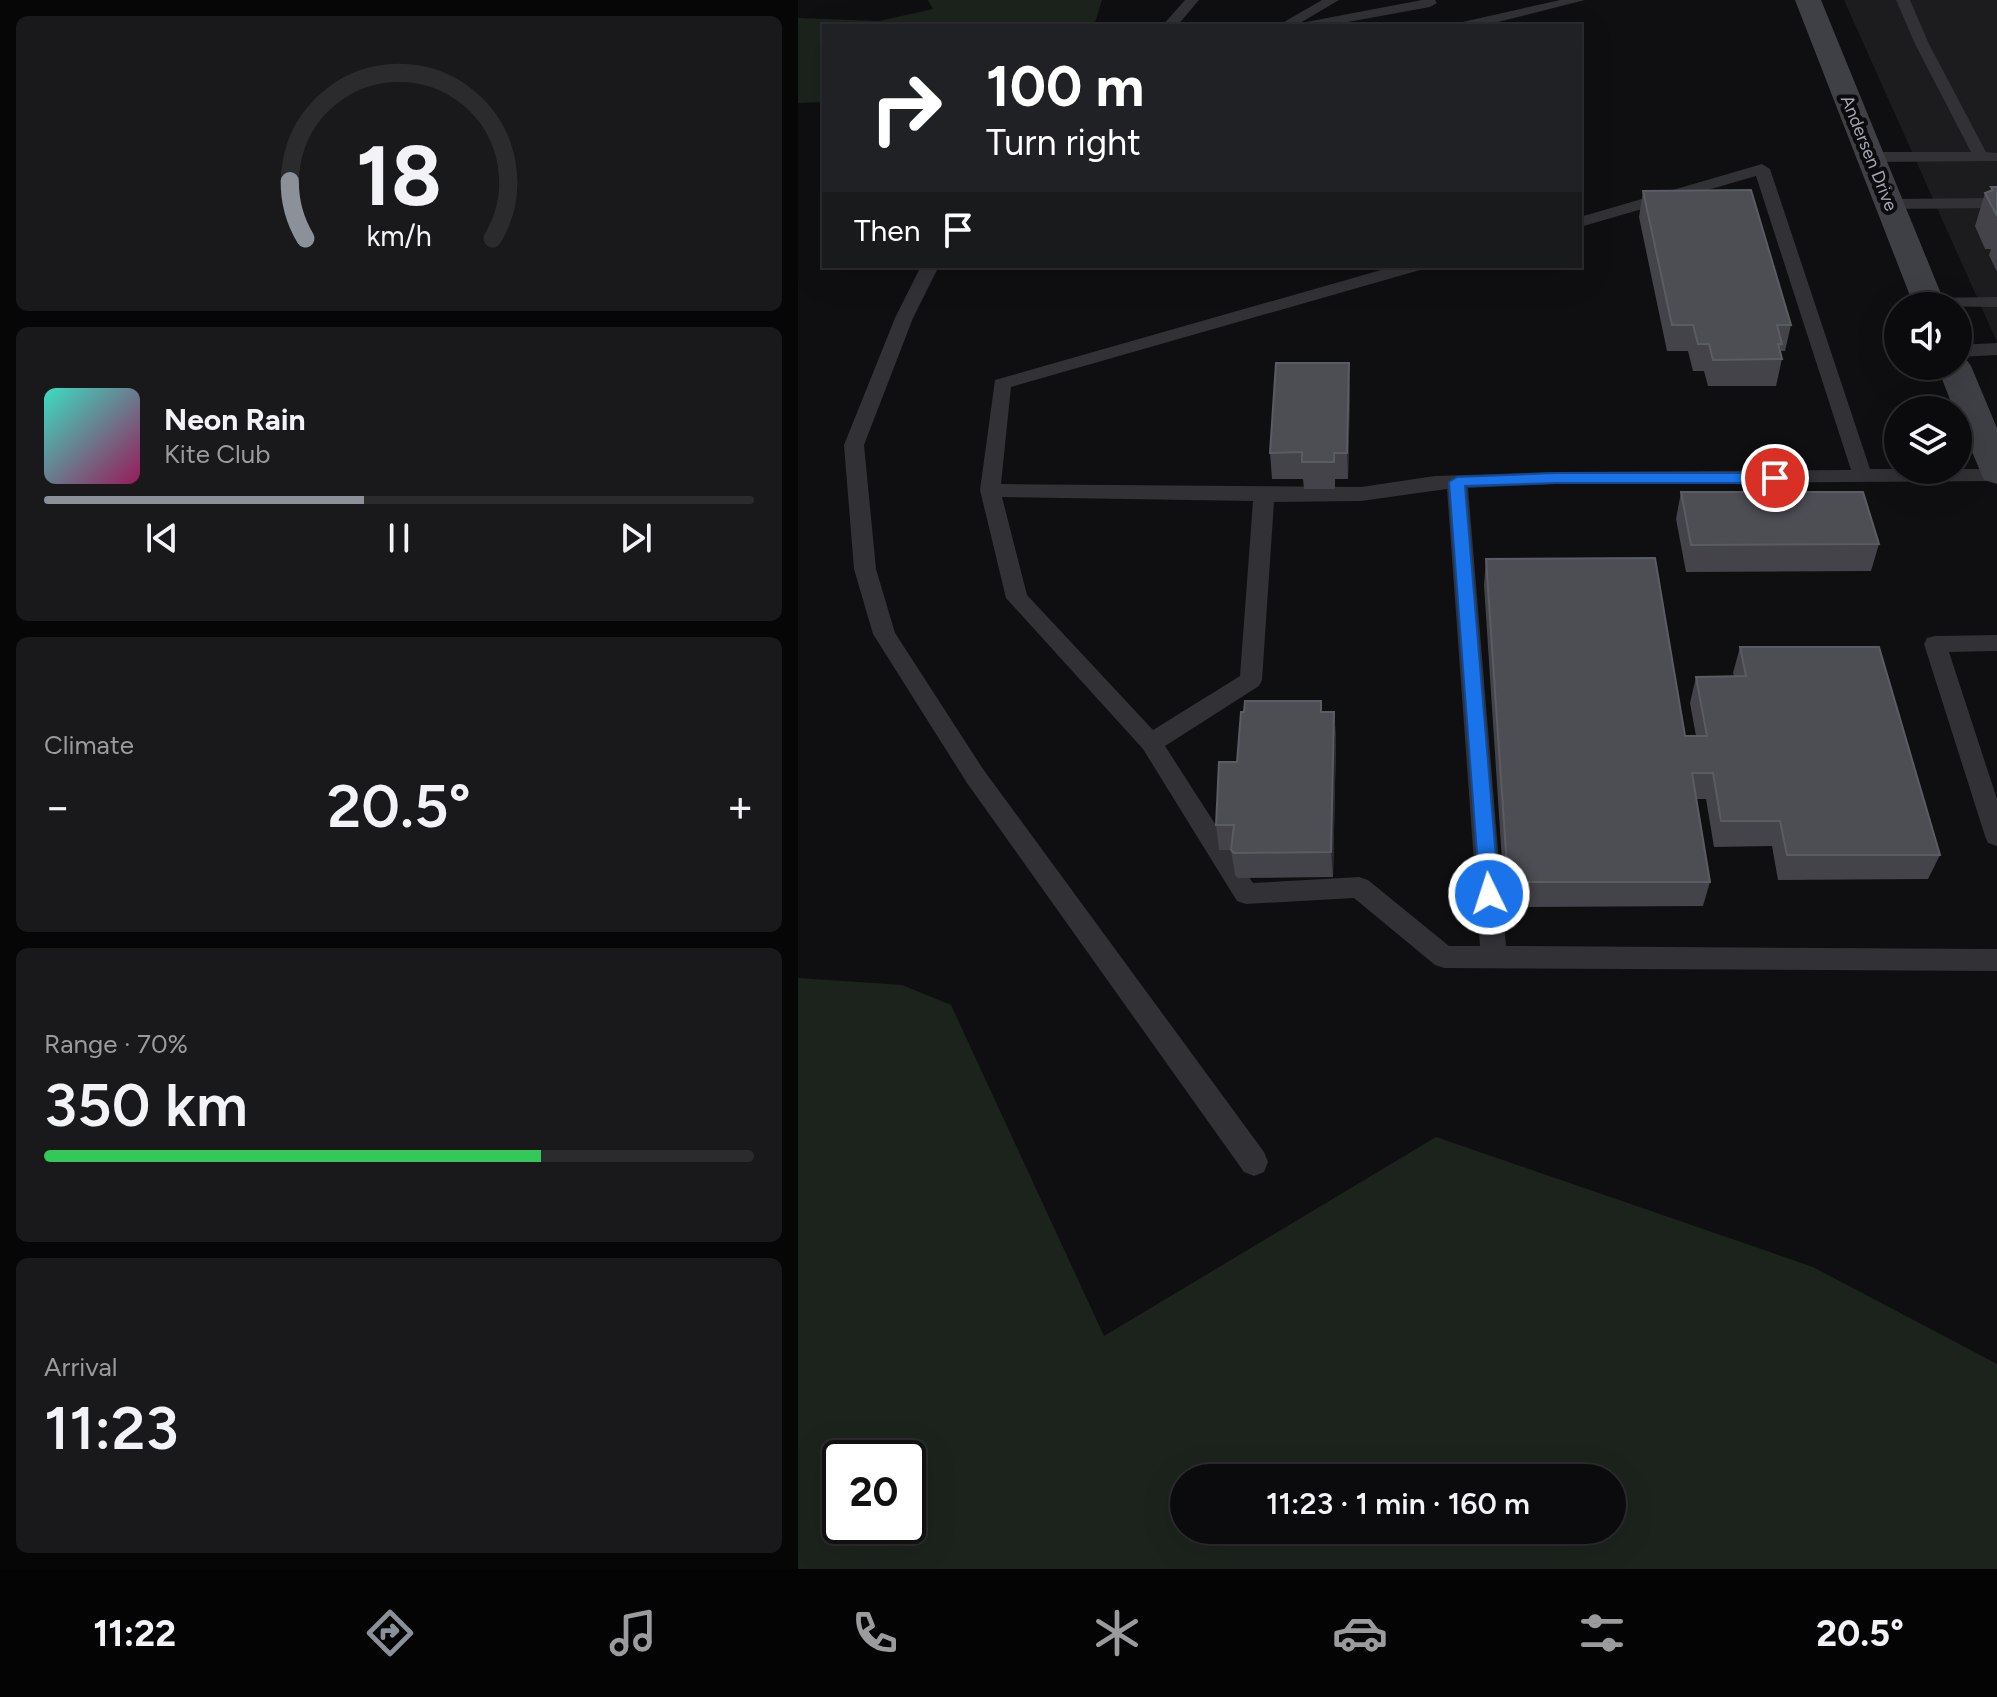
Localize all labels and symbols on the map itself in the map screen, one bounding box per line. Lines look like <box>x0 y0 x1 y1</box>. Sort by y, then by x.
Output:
street label: Andersen Drive <box>1836 92 1902 214</box>
pin <box>1741 444 1809 512</box>
position arrow <box>1447 852 1531 936</box>
speed limit sign: 20 <box>822 1440 926 1544</box>

